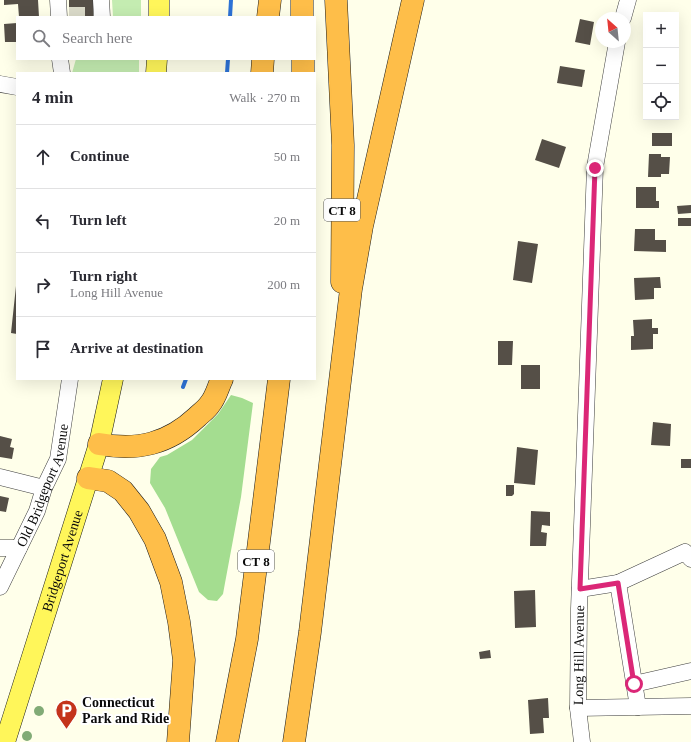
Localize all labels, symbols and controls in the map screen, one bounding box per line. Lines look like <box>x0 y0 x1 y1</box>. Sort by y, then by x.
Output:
north arrow <box>595 12 631 48</box>
map controls <box>643 12 679 120</box>
button: + <box>643 12 679 48</box>
search box <box>16 16 316 60</box>
icon: search <box>30 27 52 49</box>
text: Search here <box>62 30 132 46</box>
button: − <box>643 48 679 84</box>
button: locate <box>643 84 679 120</box>
text: 4 min <box>32 88 73 107</box>
text: Walk · 270 m <box>229 90 300 105</box>
icon: ahead <box>32 146 54 168</box>
text: Continue <box>70 148 129 164</box>
text: 50 m <box>274 149 300 164</box>
route end <box>586 159 604 177</box>
road number: CT 8 <box>324 199 360 221</box>
icon: left <box>32 210 54 232</box>
text: Turn left <box>70 212 127 228</box>
text: 20 m <box>274 213 300 228</box>
text: Turn right <box>70 268 137 284</box>
icon: right <box>32 274 54 296</box>
text: 200 m <box>267 277 300 292</box>
text: Long Hill Avenue <box>70 285 163 300</box>
icon: arrive <box>32 338 54 360</box>
text: Arrive at destination <box>70 340 203 356</box>
street label: Old Bridgeport Avenue <box>14 423 71 549</box>
street label: Bridgeport Avenue <box>40 508 86 614</box>
road number: CT 8 <box>238 550 274 572</box>
street label: Long Hill Avenue <box>571 605 587 705</box>
route start <box>625 675 643 693</box>
place label: Connecticut Park and Ride <box>82 695 169 726</box>
parking icon: Connecticut Park and Ride <box>54 697 80 730</box>

